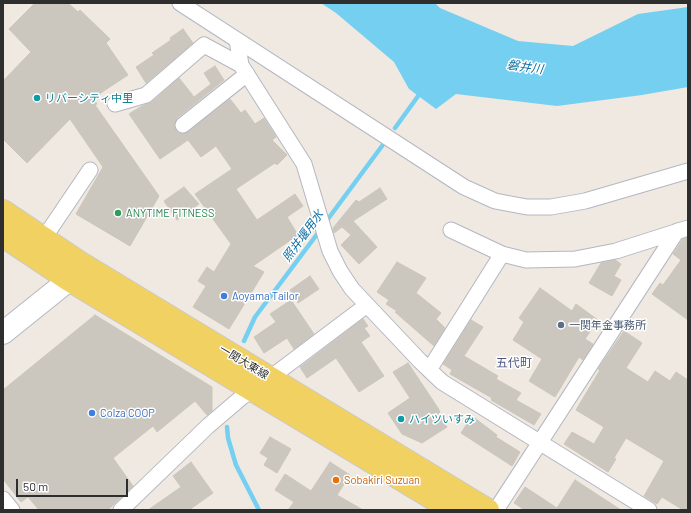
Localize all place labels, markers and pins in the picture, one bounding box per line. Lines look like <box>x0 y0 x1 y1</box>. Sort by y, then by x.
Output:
place label: リバーシティ中里 <box>45 91 133 105</box>
marker: リバーシティ中里 <box>32 93 42 103</box>
place label: ANYTIME FITNESS <box>126 206 214 220</box>
marker: ANYTIME FITNESS <box>113 208 123 218</box>
place label: Aoyama Tailor <box>232 289 299 303</box>
marker: Aoyama Tailor <box>219 291 229 301</box>
place label: 一関年金事務所 <box>569 318 646 332</box>
marker: 一関年金事務所 <box>556 320 566 330</box>
place label: Colza COOP <box>100 406 155 420</box>
marker: Colza COOP <box>87 408 97 418</box>
place label: ハイツいすみ <box>409 412 475 426</box>
marker: ハイツいすみ <box>396 414 406 424</box>
place label: Sobakiri Suzuan <box>344 473 420 487</box>
marker: Sobakiri Suzuan <box>331 475 341 485</box>

